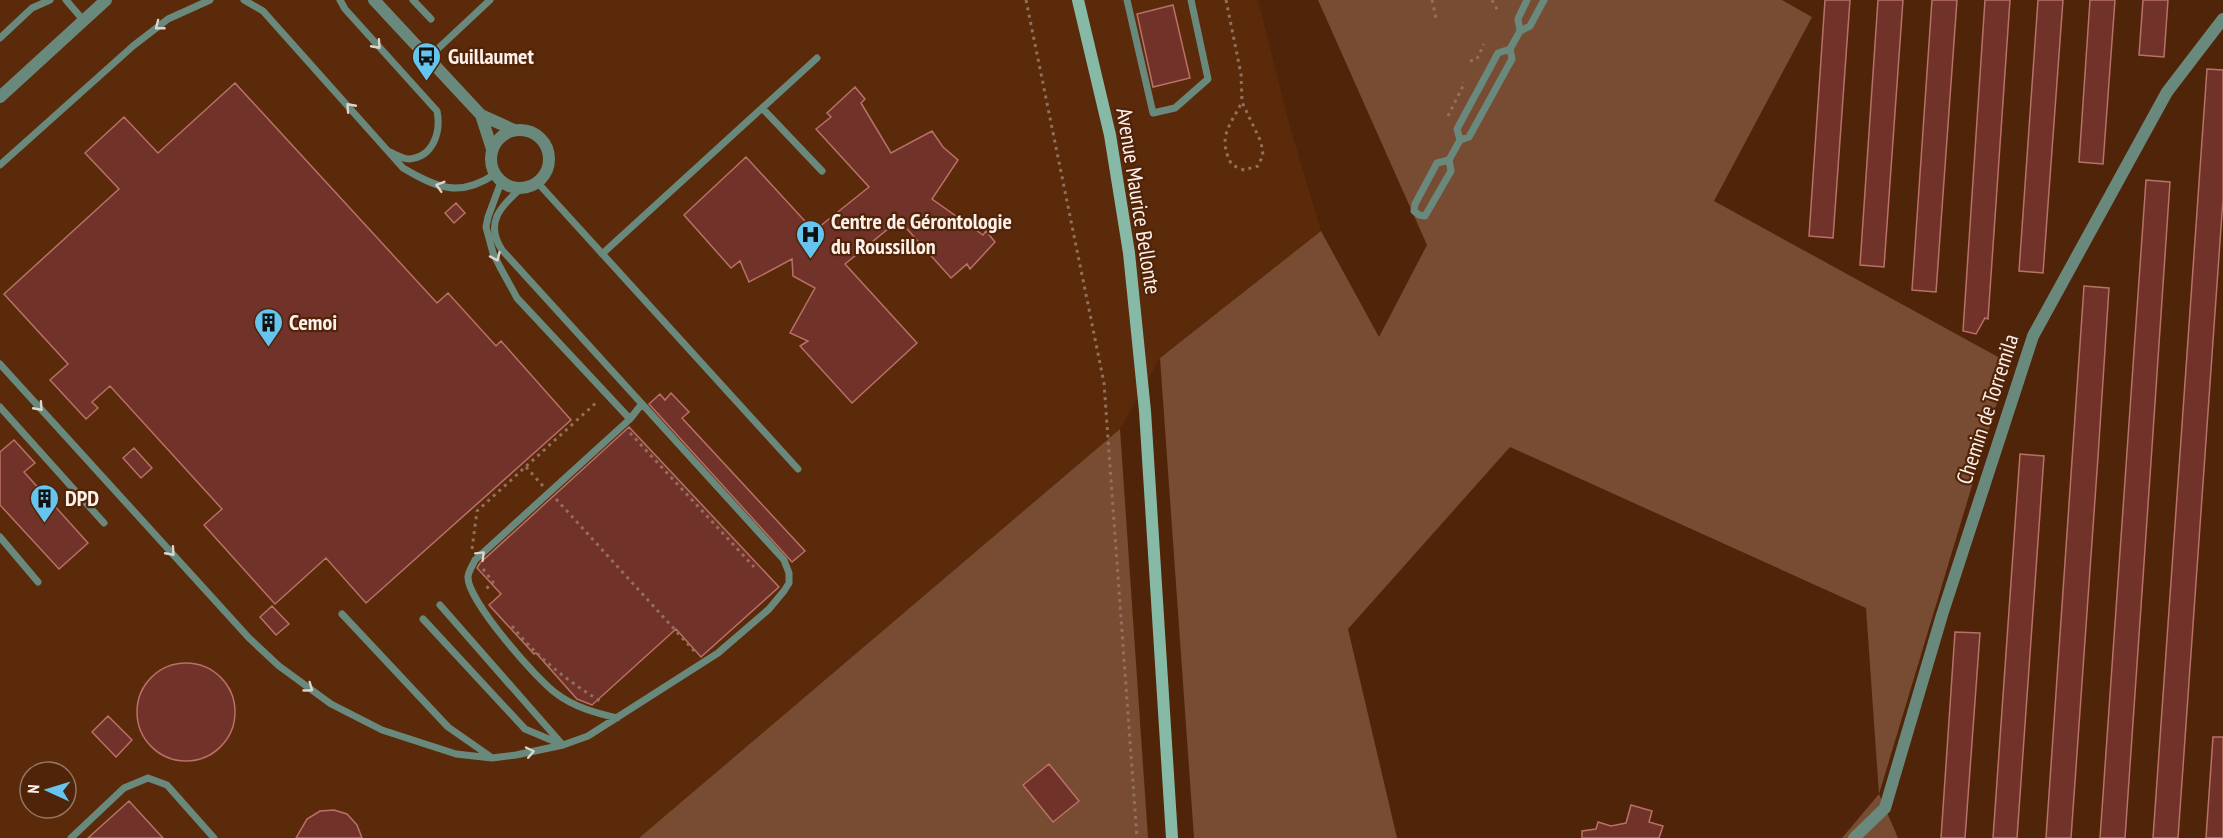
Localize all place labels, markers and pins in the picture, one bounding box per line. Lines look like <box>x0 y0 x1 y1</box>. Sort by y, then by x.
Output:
bus stop icon: Guillaumet <box>411 40 443 82</box>
place label: Guillaumet <box>448 42 534 70</box>
place label: Centre de Gérontologie du Roussillon <box>831 207 1012 260</box>
hospital icon: Centre de Gérontologie du Roussillon <box>794 218 826 260</box>
building icon: Cemoi <box>252 306 284 348</box>
place label: Cemoi <box>289 308 337 336</box>
building icon: DPD <box>28 482 60 524</box>
place label: DPD <box>65 484 99 512</box>

